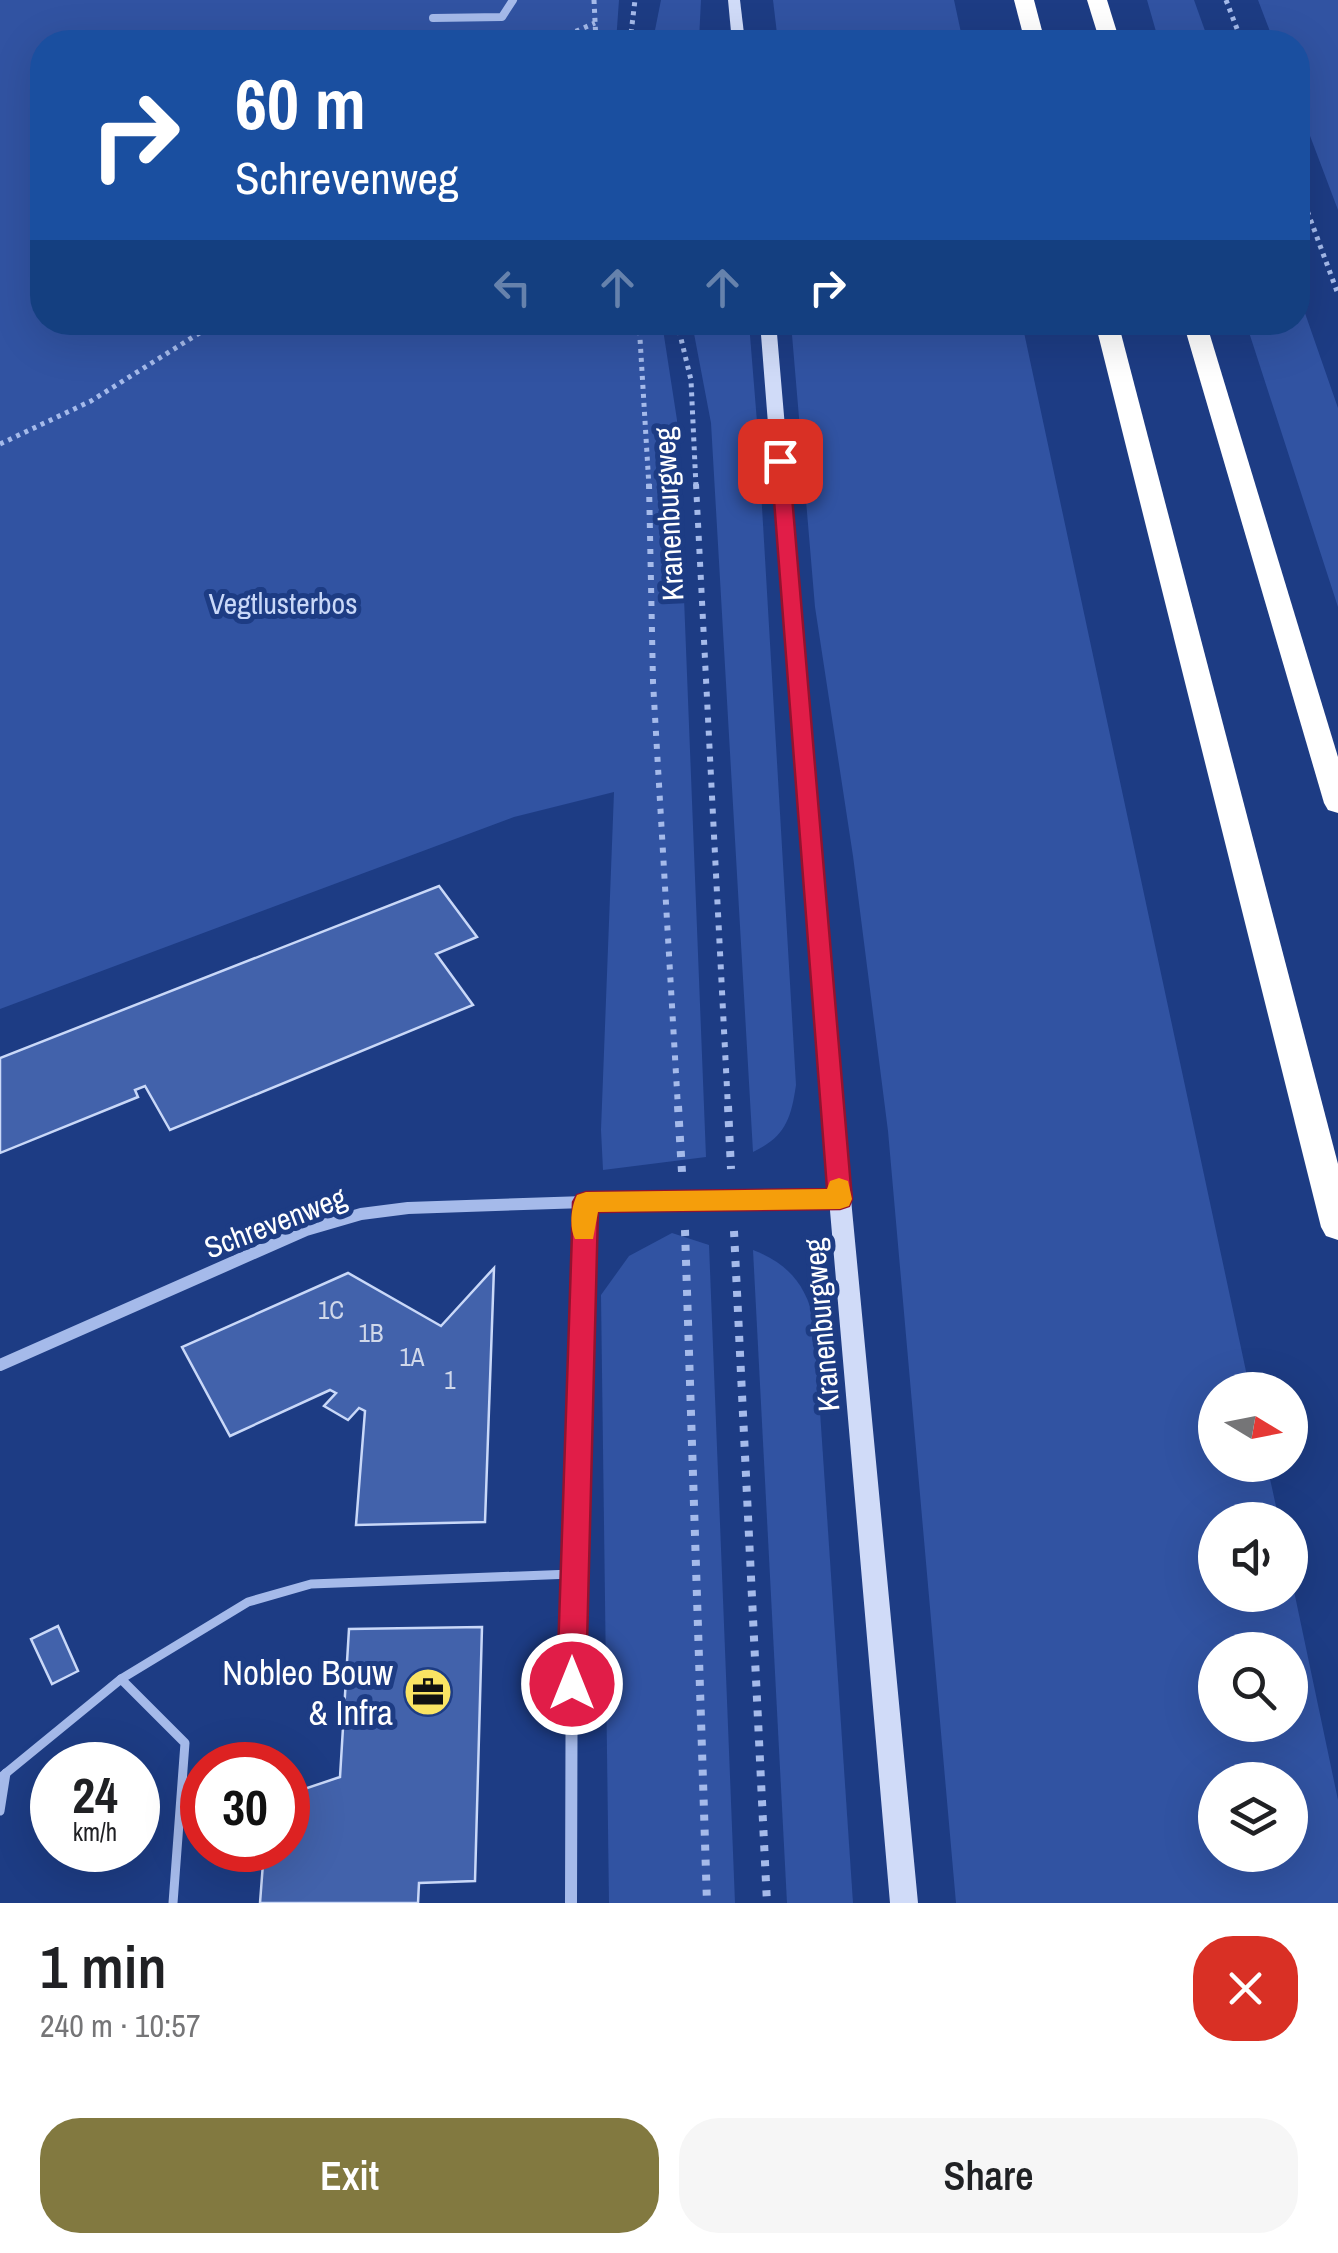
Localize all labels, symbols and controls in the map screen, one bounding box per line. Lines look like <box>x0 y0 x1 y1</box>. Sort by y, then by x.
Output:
text: 60 m <box>235 57 366 151</box>
icon: right <box>70 70 200 200</box>
text: Schrevenweg <box>235 147 459 208</box>
icon: left <box>485 260 540 315</box>
icon: ahead <box>590 260 645 315</box>
icon: ahead <box>695 260 750 315</box>
icon: right <box>800 260 855 315</box>
pin <box>738 419 823 504</box>
street label: Kranenburgweg <box>643 426 693 602</box>
icon: arrive <box>753 434 808 489</box>
park label: Vegtlusterbos <box>208 583 358 623</box>
street label: Schrevenweg <box>198 1177 352 1267</box>
street label: Kranenburgweg <box>793 1236 848 1413</box>
house number: 1C <box>318 1293 344 1327</box>
house number: 1B <box>358 1316 384 1350</box>
house number: 1A <box>399 1340 425 1374</box>
house number: 1 <box>444 1363 456 1397</box>
north arrow <box>1198 1372 1308 1482</box>
map controls <box>1198 1372 1308 1872</box>
button: sound <box>1198 1502 1308 1612</box>
position arrow <box>520 1632 624 1736</box>
button: search <box>1198 1632 1308 1742</box>
place label: Nobleo Bouw & Infra <box>222 1649 393 1736</box>
office icon: Nobleo Bouw & Infra <box>402 1666 454 1718</box>
speed limit sign: 30 <box>180 1742 310 1872</box>
text: 24 <box>72 1761 118 1829</box>
button: layers <box>1198 1762 1308 1872</box>
text: km/h <box>73 1815 117 1849</box>
text: 1 min <box>40 1926 167 2007</box>
button: close <box>1193 1936 1298 2041</box>
text: 240 m · 10:57 <box>40 2004 200 2047</box>
button: Exit <box>40 2118 659 2233</box>
button: Share <box>679 2118 1298 2233</box>

